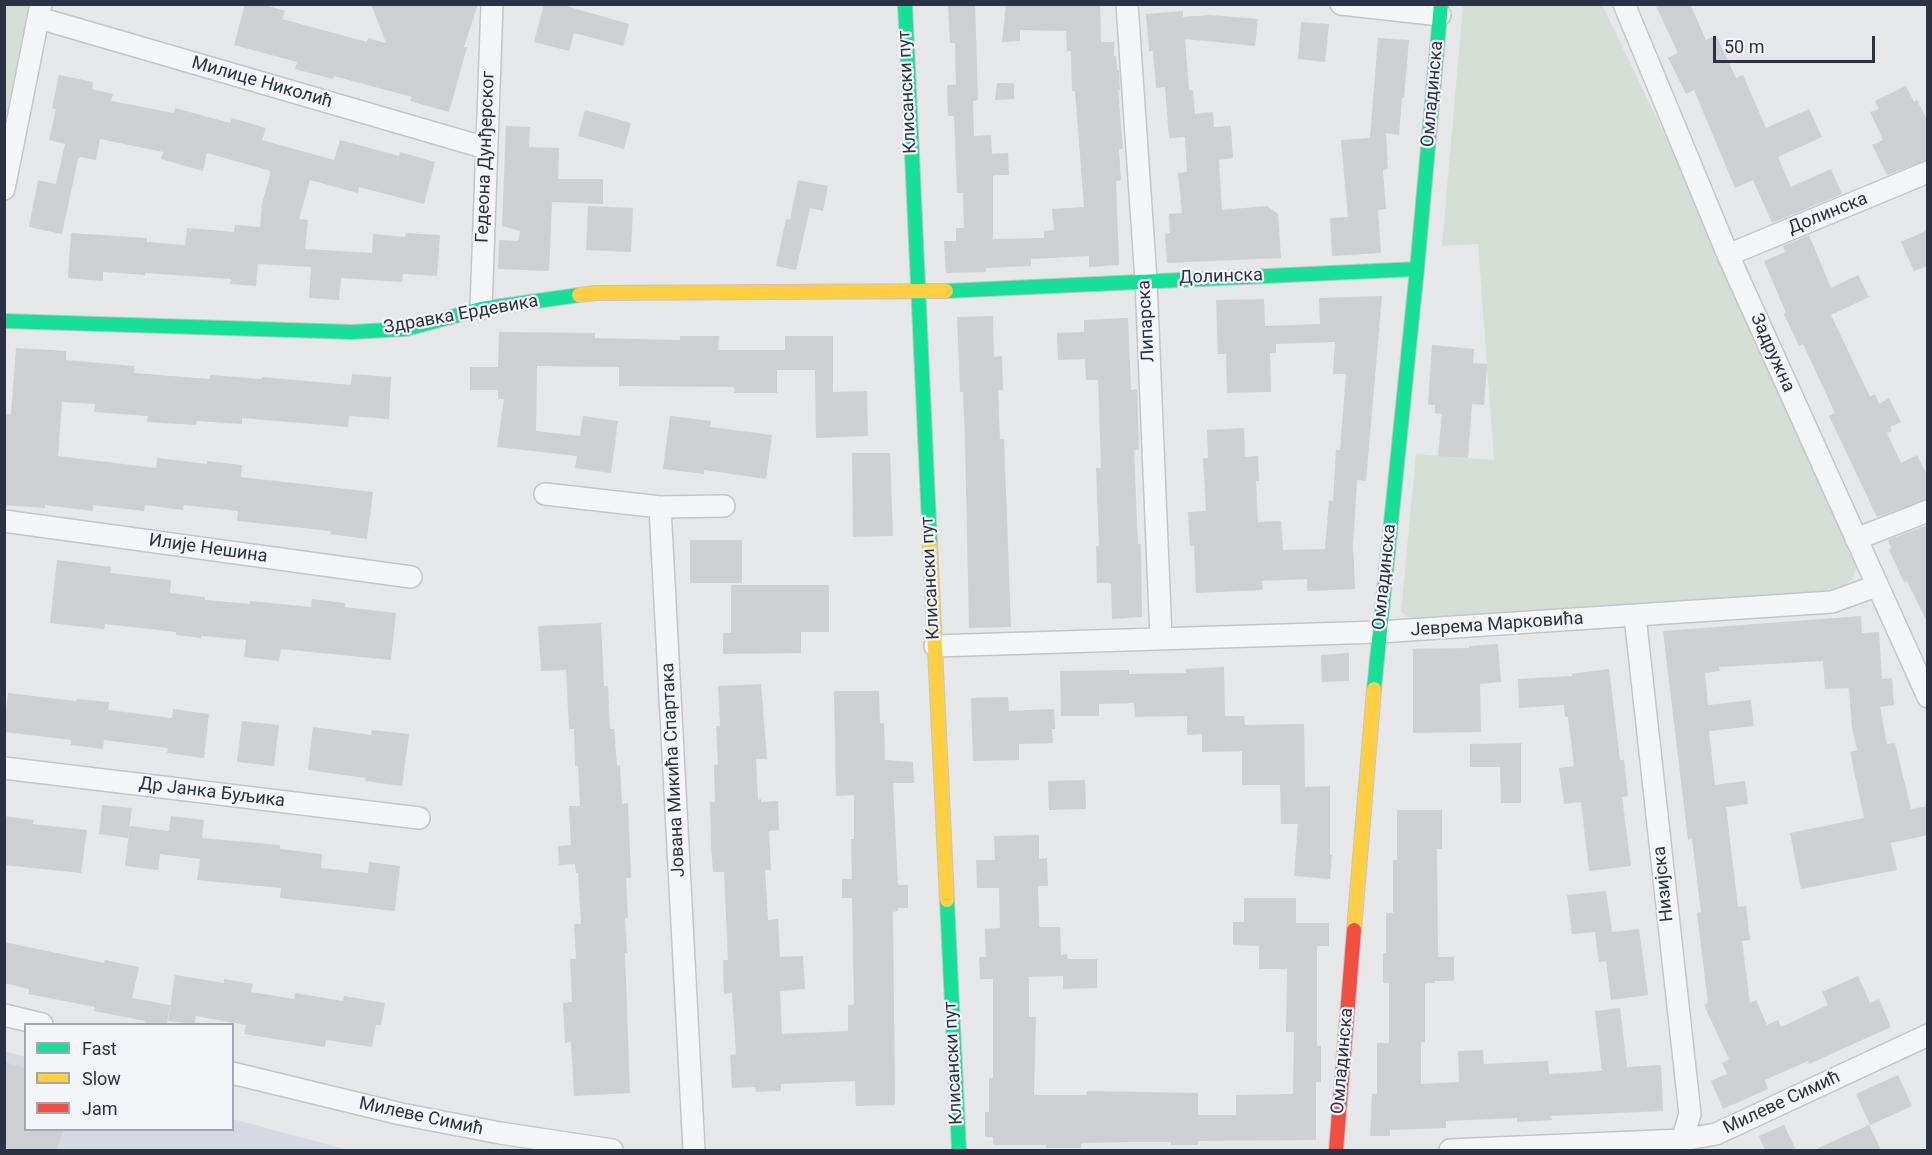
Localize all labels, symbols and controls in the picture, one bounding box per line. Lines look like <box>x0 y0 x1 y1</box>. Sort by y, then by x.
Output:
scale bar <box>1716 24 1878 62</box>
street label: Клисански пут <box>894 30 922 154</box>
text: 50 m <box>1724 36 1764 57</box>
street label: Омладинска <box>1418 40 1448 148</box>
street label: Милице Николић <box>189 53 335 113</box>
street label: Гедеона Дунђерског <box>472 71 500 243</box>
street label: Долинска <box>1785 188 1871 240</box>
street label: Долинска <box>1179 265 1263 289</box>
street label: Липарска <box>1134 279 1160 363</box>
street label: Здравка Ердевика <box>382 291 540 339</box>
street label: Задружна <box>1745 310 1799 396</box>
street label: Клисански пут <box>917 516 945 640</box>
street label: Омладинска <box>1369 523 1401 631</box>
street label: Илије Нешина <box>147 530 269 568</box>
street label: Јеврема Марковића <box>1410 608 1584 642</box>
street label: Јована Микића Спартака <box>658 662 690 878</box>
street label: Др Јанка Буљика <box>138 773 286 813</box>
street label: Низијска <box>1649 845 1679 923</box>
street label: Клисански пут <box>940 1001 968 1125</box>
street label: Омладинска <box>1328 1007 1358 1115</box>
legend <box>24 1023 234 1131</box>
text: Fast <box>82 1038 117 1059</box>
street label: Милеве Симић <box>1720 1067 1844 1139</box>
text: Slow <box>82 1068 121 1089</box>
street label: Милеве Симић <box>357 1093 485 1141</box>
text: Jam <box>82 1098 118 1119</box>

